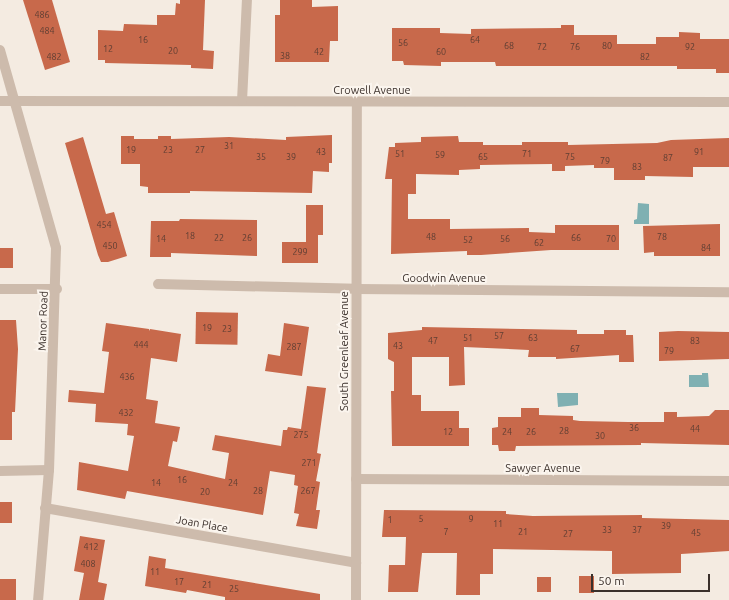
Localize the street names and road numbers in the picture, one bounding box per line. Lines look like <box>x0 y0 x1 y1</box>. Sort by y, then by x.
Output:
street label: Crowell Avenue <box>333 83 411 97</box>
street label: Goodwin Avenue <box>402 271 486 285</box>
street label: Manor Road <box>35 291 51 351</box>
street label: South Greenleaf Avenue <box>337 291 351 411</box>
street label: Sawyer Avenue <box>505 461 581 475</box>
street label: Joan Place <box>175 513 229 535</box>

